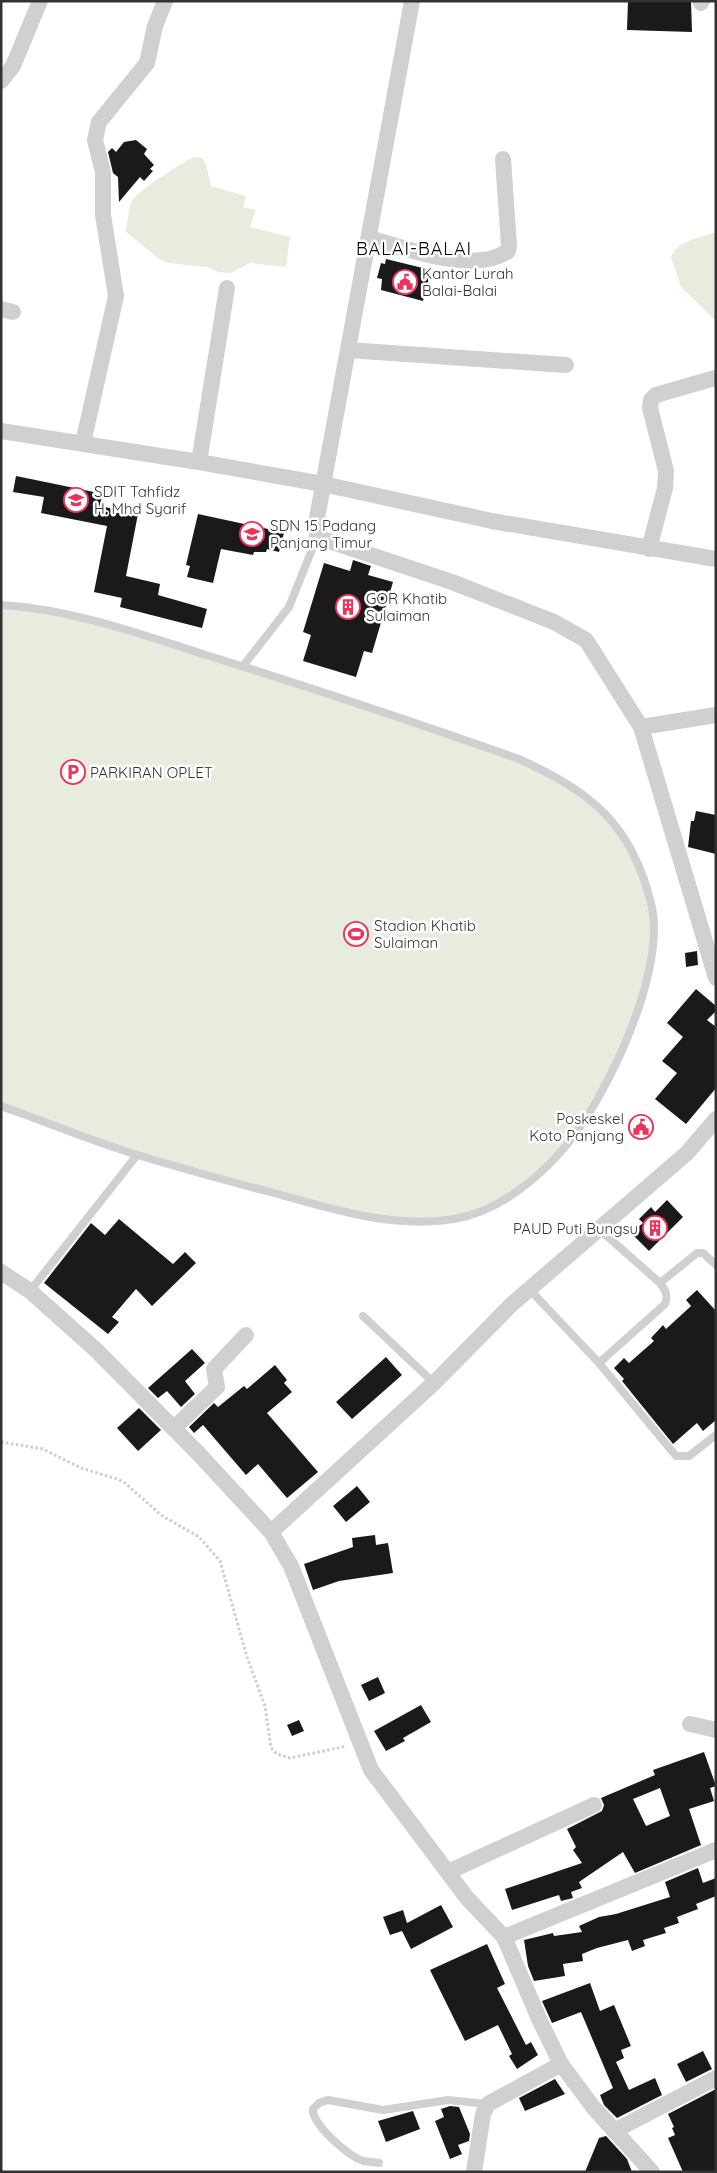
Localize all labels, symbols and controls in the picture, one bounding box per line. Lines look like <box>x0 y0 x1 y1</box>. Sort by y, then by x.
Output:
district label: BALAI-BALAI <box>356 237 472 260</box>
place label: Kantor Lurah Balai-Balai <box>422 264 514 300</box>
public building icon: Kantor Lurah Balai-Balai <box>392 269 418 295</box>
place label: SDIT Tahfidz H. Mhd Syarif <box>94 482 187 518</box>
school or university icon: SDIT Tahfidz H. Mhd Syarif <box>63 487 89 513</box>
place label: SDN 15 Padang Panjang Timur <box>270 516 376 552</box>
school or university icon: SDN 15 Padang Panjang Timur <box>239 521 265 547</box>
place label: GOR Khatib Sulaiman <box>366 589 447 625</box>
building icon: GOR Khatib Sulaiman <box>335 594 361 620</box>
parking icon: PARKIRAN OPLET <box>60 759 86 785</box>
place label: PARKIRAN OPLET <box>90 763 213 782</box>
place label: Stadion Khatib Sulaiman <box>374 916 476 952</box>
sports icon: Stadion Khatib Sulaiman <box>343 921 369 947</box>
place label: Poskeskel Koto Panjang <box>529 1109 624 1145</box>
public building icon: Poskeskel Koto Panjang <box>628 1114 654 1140</box>
building icon: PAUD Puti Bungsu <box>642 1215 668 1241</box>
place label: PAUD Puti Bungsu <box>513 1219 638 1238</box>

